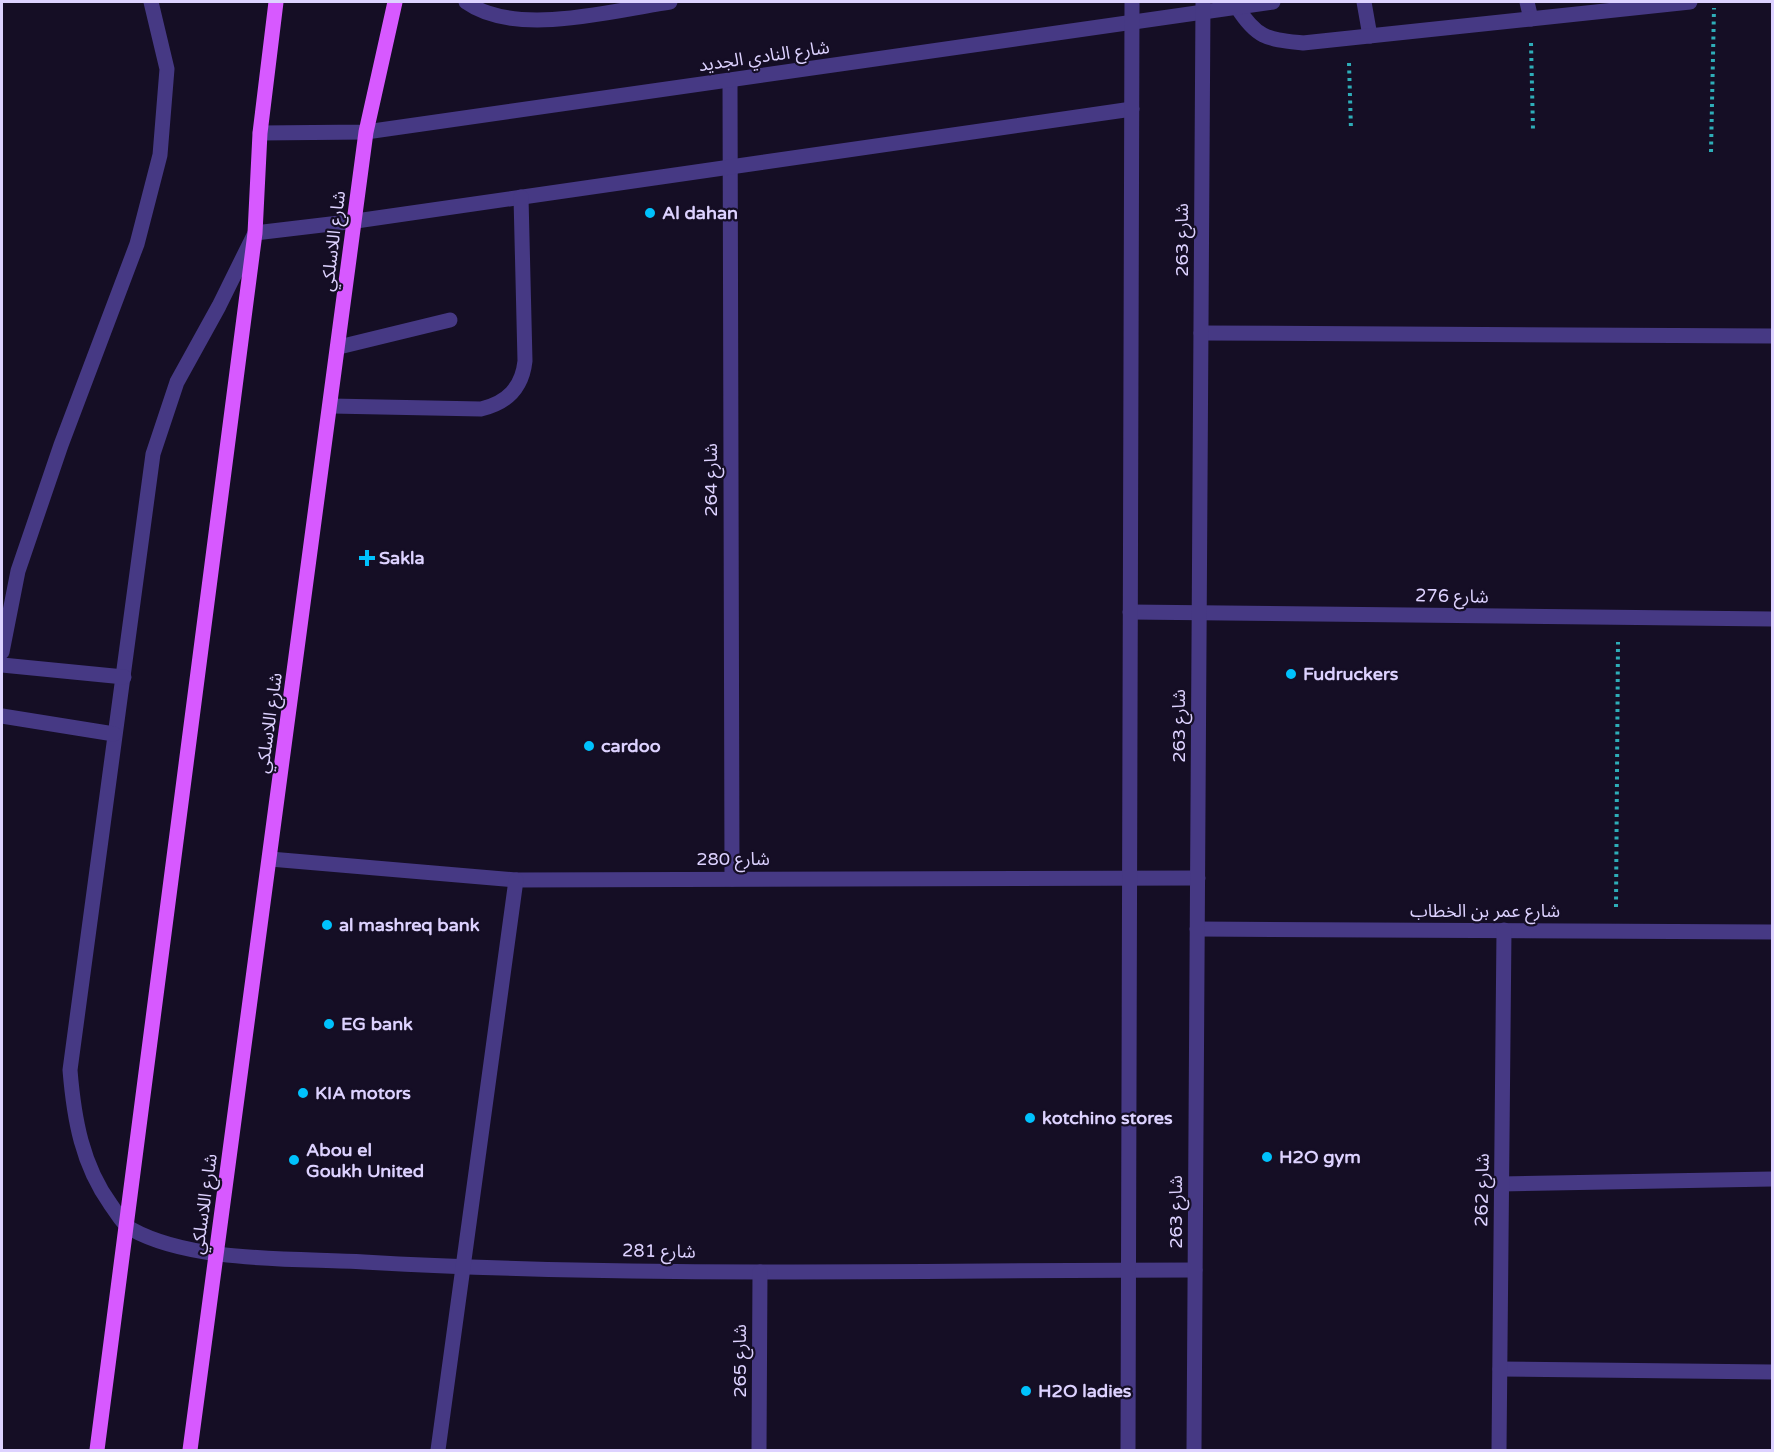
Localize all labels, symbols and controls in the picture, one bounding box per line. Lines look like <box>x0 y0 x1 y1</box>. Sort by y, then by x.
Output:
street label: شارع النادي الجديد <box>697 36 831 79</box>
street label: شارع اللاسلكي <box>316 189 353 293</box>
place label: Al dahan <box>662 202 738 224</box>
street label: شارع 263 <box>1171 203 1196 277</box>
marker: Al dahan <box>643 206 657 220</box>
street label: شارع 264 <box>700 443 725 517</box>
place label: Sakla <box>379 547 425 569</box>
marker: Sakla <box>360 551 374 565</box>
street label: شارع 276 <box>1415 584 1489 611</box>
place label: Fudruckers <box>1303 663 1399 685</box>
marker: Fudruckers <box>1284 667 1298 681</box>
street label: شارع اللاسلكي <box>251 671 290 775</box>
street label: شارع 263 <box>1168 689 1193 763</box>
place label: cardoo <box>601 735 661 757</box>
marker: cardoo <box>582 739 596 753</box>
street label: شارع 280 <box>696 848 770 873</box>
street label: شارع عمر بن الخطاب <box>1410 900 1560 925</box>
place label: al mashreq bank <box>339 914 480 936</box>
marker: al mashreq bank <box>320 918 334 932</box>
place label: EG bank <box>341 1013 413 1035</box>
marker: EG bank <box>322 1017 336 1031</box>
place label: KIA motors <box>315 1082 411 1104</box>
marker: KIA motors <box>296 1086 310 1100</box>
place label: kotchino stores <box>1042 1107 1173 1129</box>
marker: kotchino stores <box>1023 1111 1037 1125</box>
place label: Abou el Goukh United <box>306 1139 424 1182</box>
place label: H2O gym <box>1279 1146 1361 1168</box>
marker: H2O gym <box>1260 1150 1274 1164</box>
street label: شارع اللاسلكي <box>186 1152 225 1256</box>
marker: Abou el Goukh United <box>287 1153 301 1167</box>
street label: شارع 262 <box>1470 1153 1497 1227</box>
street label: شارع 263 <box>1165 1175 1190 1249</box>
street label: شارع 281 <box>622 1239 696 1266</box>
street label: شارع 265 <box>729 1324 754 1398</box>
place label: H2O ladies <box>1038 1380 1132 1402</box>
marker: H2O ladies <box>1019 1384 1033 1398</box>

